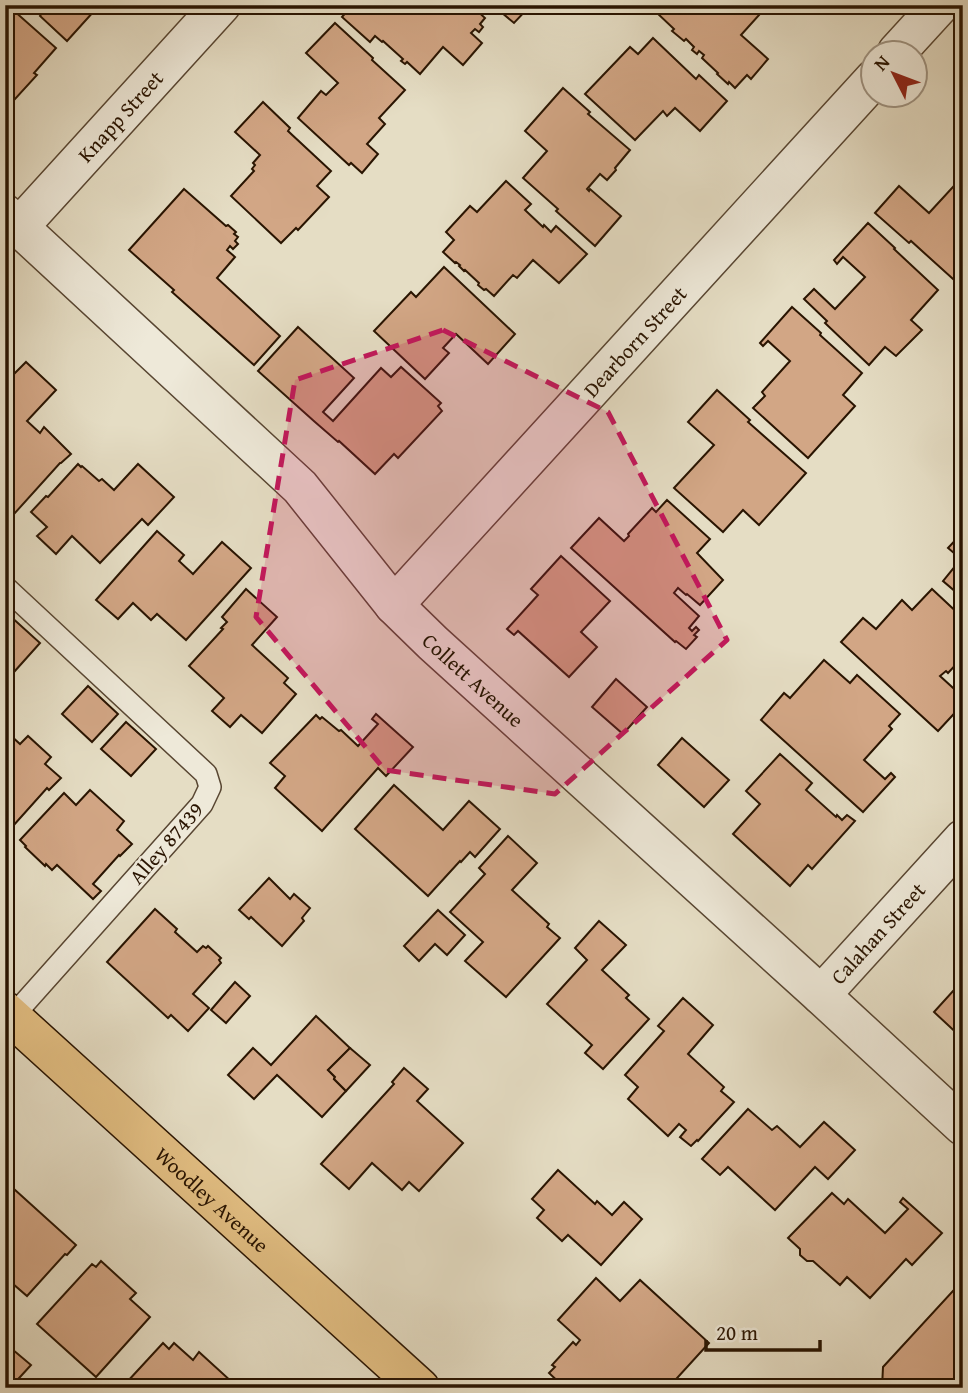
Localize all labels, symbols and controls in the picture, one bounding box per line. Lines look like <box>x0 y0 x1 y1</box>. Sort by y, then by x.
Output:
north arrow <box>860 38 930 108</box>
text: N <box>867 48 896 77</box>
street label: Knapp Street <box>70 63 170 169</box>
street label: Dearborn Street <box>576 278 694 404</box>
street label: Collett Avenue <box>416 625 531 734</box>
street label: Alley 87439 <box>121 795 211 891</box>
street label: Calahan Street <box>823 874 933 991</box>
street label: Woodley Avenue <box>148 1139 276 1260</box>
scale bar <box>706 1309 819 1353</box>
text: 20 m <box>716 1317 758 1348</box>

